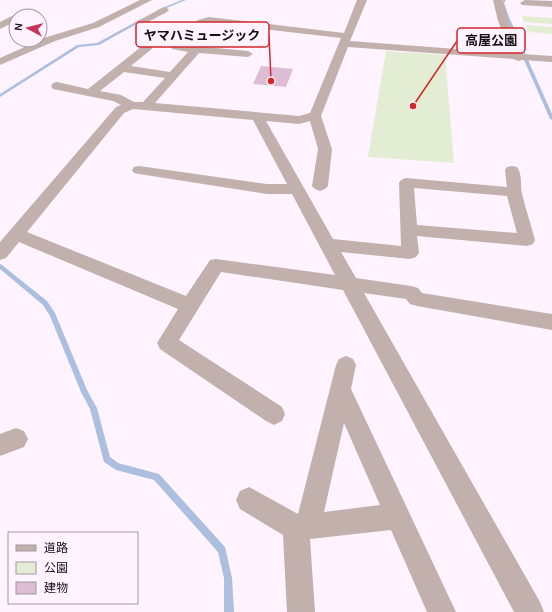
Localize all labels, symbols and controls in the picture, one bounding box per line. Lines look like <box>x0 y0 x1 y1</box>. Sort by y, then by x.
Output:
north arrow <box>8 8 48 48</box>
text: N <box>12 22 26 32</box>
callout: ヤマハミュージック <box>136 22 269 47</box>
text: ヤマハミュージック <box>144 28 260 43</box>
callout: 高屋公園 <box>457 28 525 53</box>
text: 高屋公園 <box>465 33 517 48</box>
legend <box>8 532 138 604</box>
text: 道路 <box>44 541 68 555</box>
text: 公園 <box>44 561 68 575</box>
text: 建物 <box>44 581 68 595</box>

